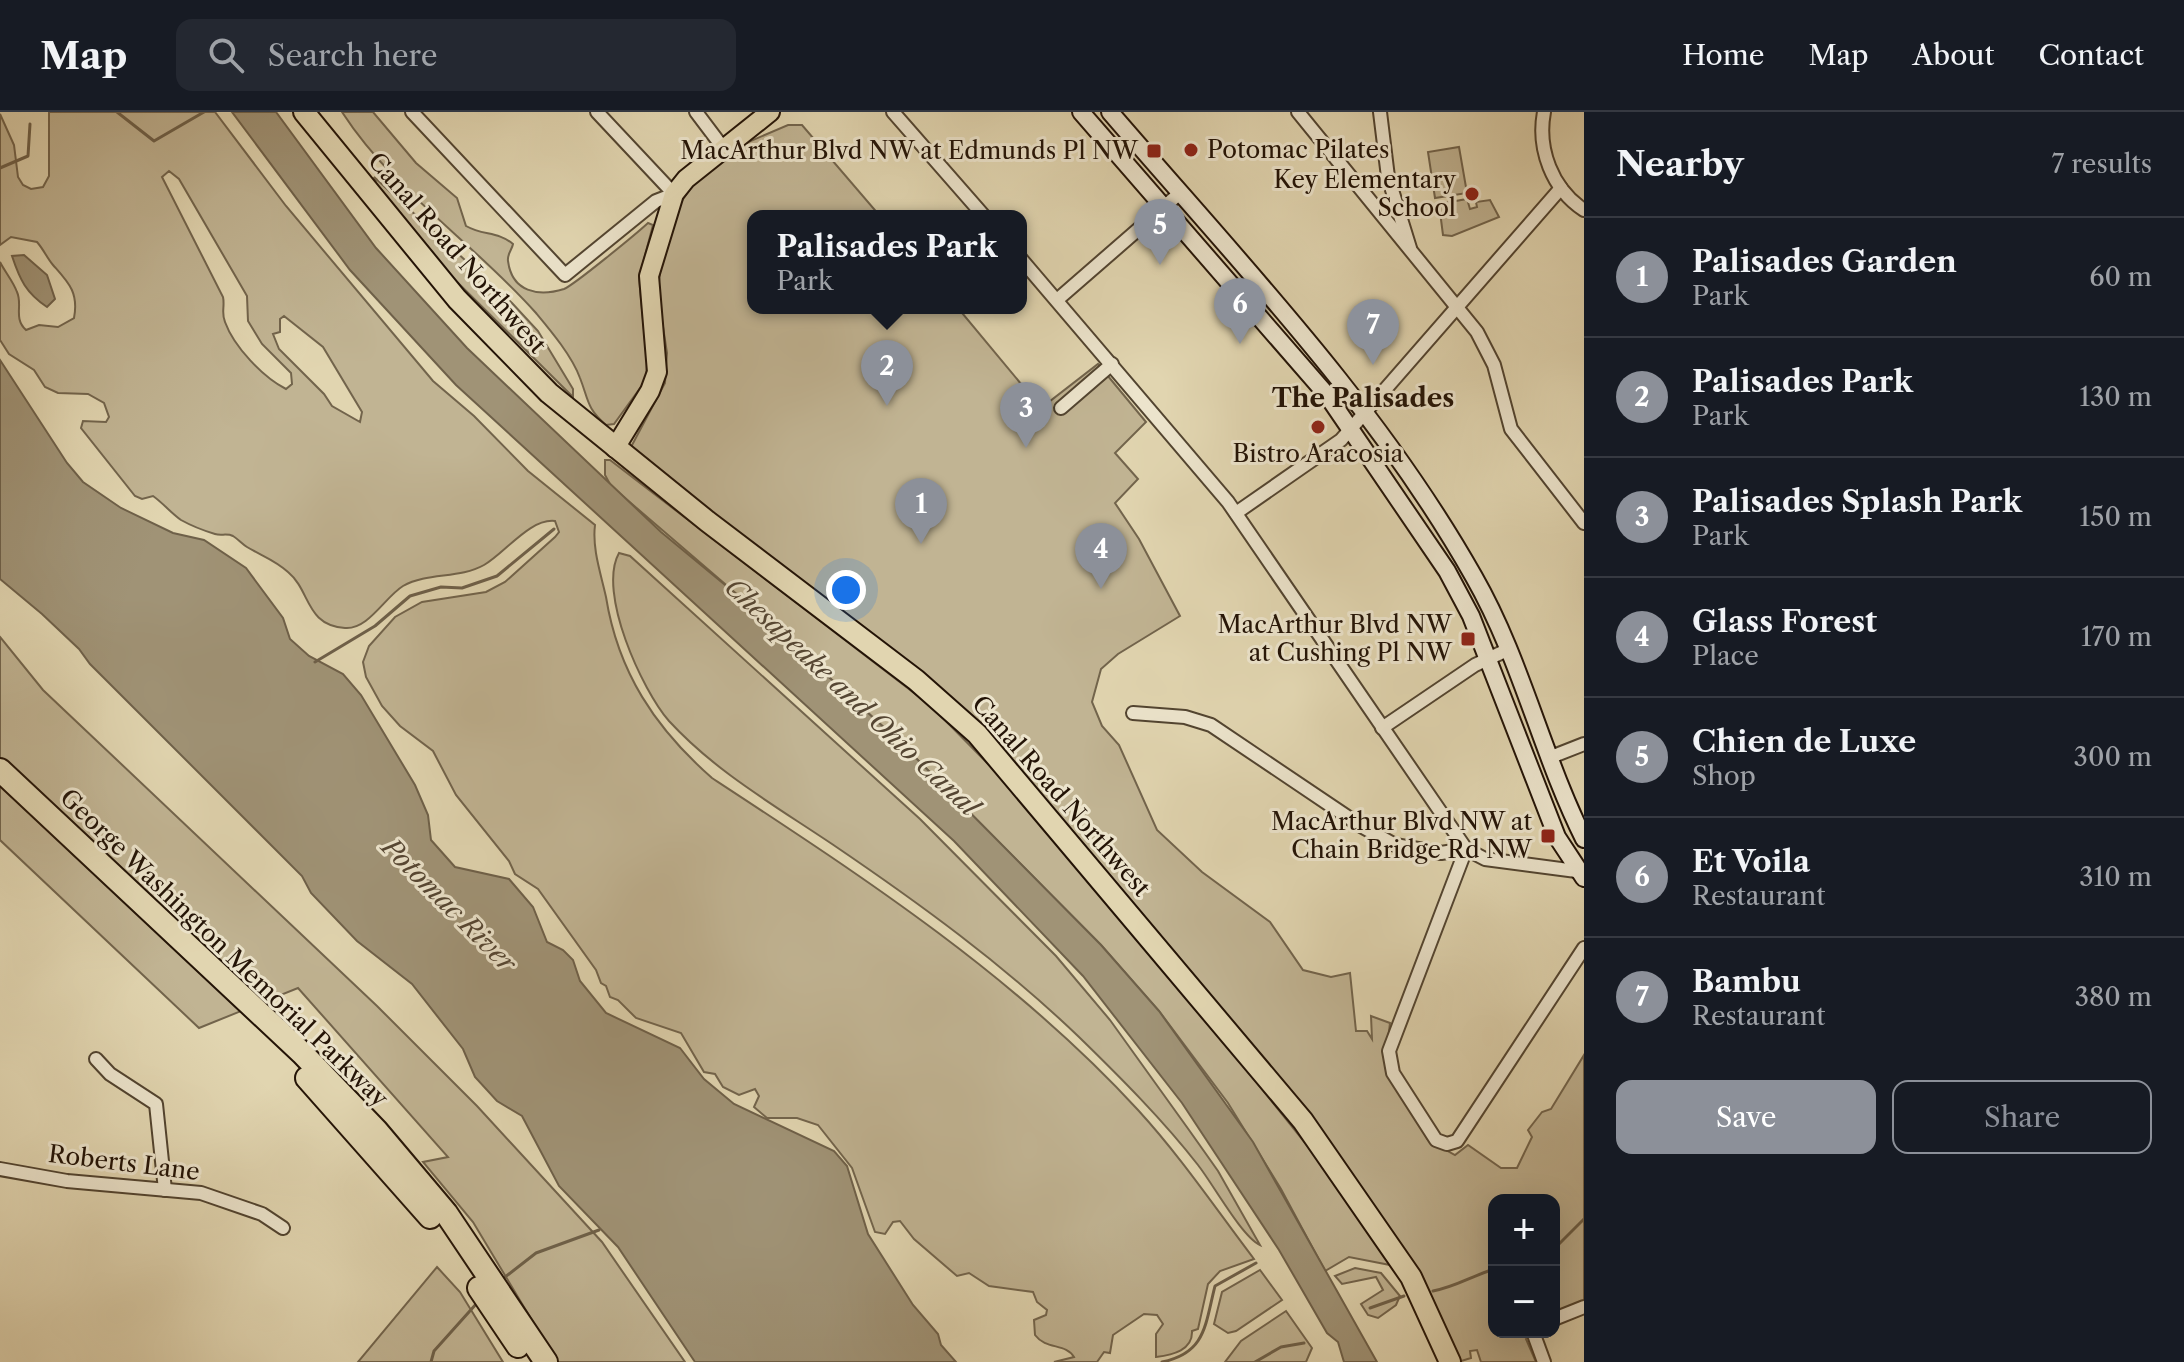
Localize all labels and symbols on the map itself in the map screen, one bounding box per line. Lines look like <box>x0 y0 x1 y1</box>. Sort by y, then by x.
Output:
place label: Potomac Pilates <box>1207 135 1390 164</box>
place label: MacArthur Blvd NW at Edmunds Pl NW <box>680 136 1139 165</box>
marker: Potomac Pilates <box>1182 141 1200 159</box>
marker: MacArthur Blvd NW at Edmunds Pl NW <box>1145 142 1163 160</box>
street label: Canal Road Northwest <box>362 146 553 359</box>
place label: Key Elementary School <box>1273 165 1457 222</box>
marker: Key Elementary School <box>1463 185 1481 203</box>
pin: 5 <box>1134 199 1186 265</box>
pin: 6 <box>1214 278 1266 344</box>
pin: 7 <box>1347 299 1399 365</box>
pin: 2 <box>861 340 913 406</box>
pin: 3 <box>1000 382 1052 448</box>
district label: The Palisades <box>1272 382 1454 414</box>
marker: Bistro Aracosia <box>1309 418 1327 436</box>
place label: Bistro Aracosia <box>1233 439 1404 468</box>
pin: 1 <box>895 478 947 544</box>
pin: 4 <box>1075 523 1127 589</box>
your location <box>826 570 866 610</box>
water label: Chesapeake and Ohio Canal <box>719 571 987 825</box>
place label: MacArthur Blvd NW at Cushing Pl NW <box>1218 610 1453 667</box>
marker: MacArthur Blvd NW at Cushing Pl NW <box>1459 630 1477 648</box>
street label: Canal Road Northwest <box>966 689 1157 902</box>
street label: George Washington Memorial Parkway <box>54 783 395 1113</box>
place label: MacArthur Blvd NW at Chain Bridge Rd NW <box>1271 807 1533 864</box>
marker: MacArthur Blvd NW at Chain Bridge Rd NW <box>1539 827 1557 845</box>
water label: Potomac River <box>374 830 524 980</box>
street label: Roberts Lane <box>47 1139 201 1186</box>

